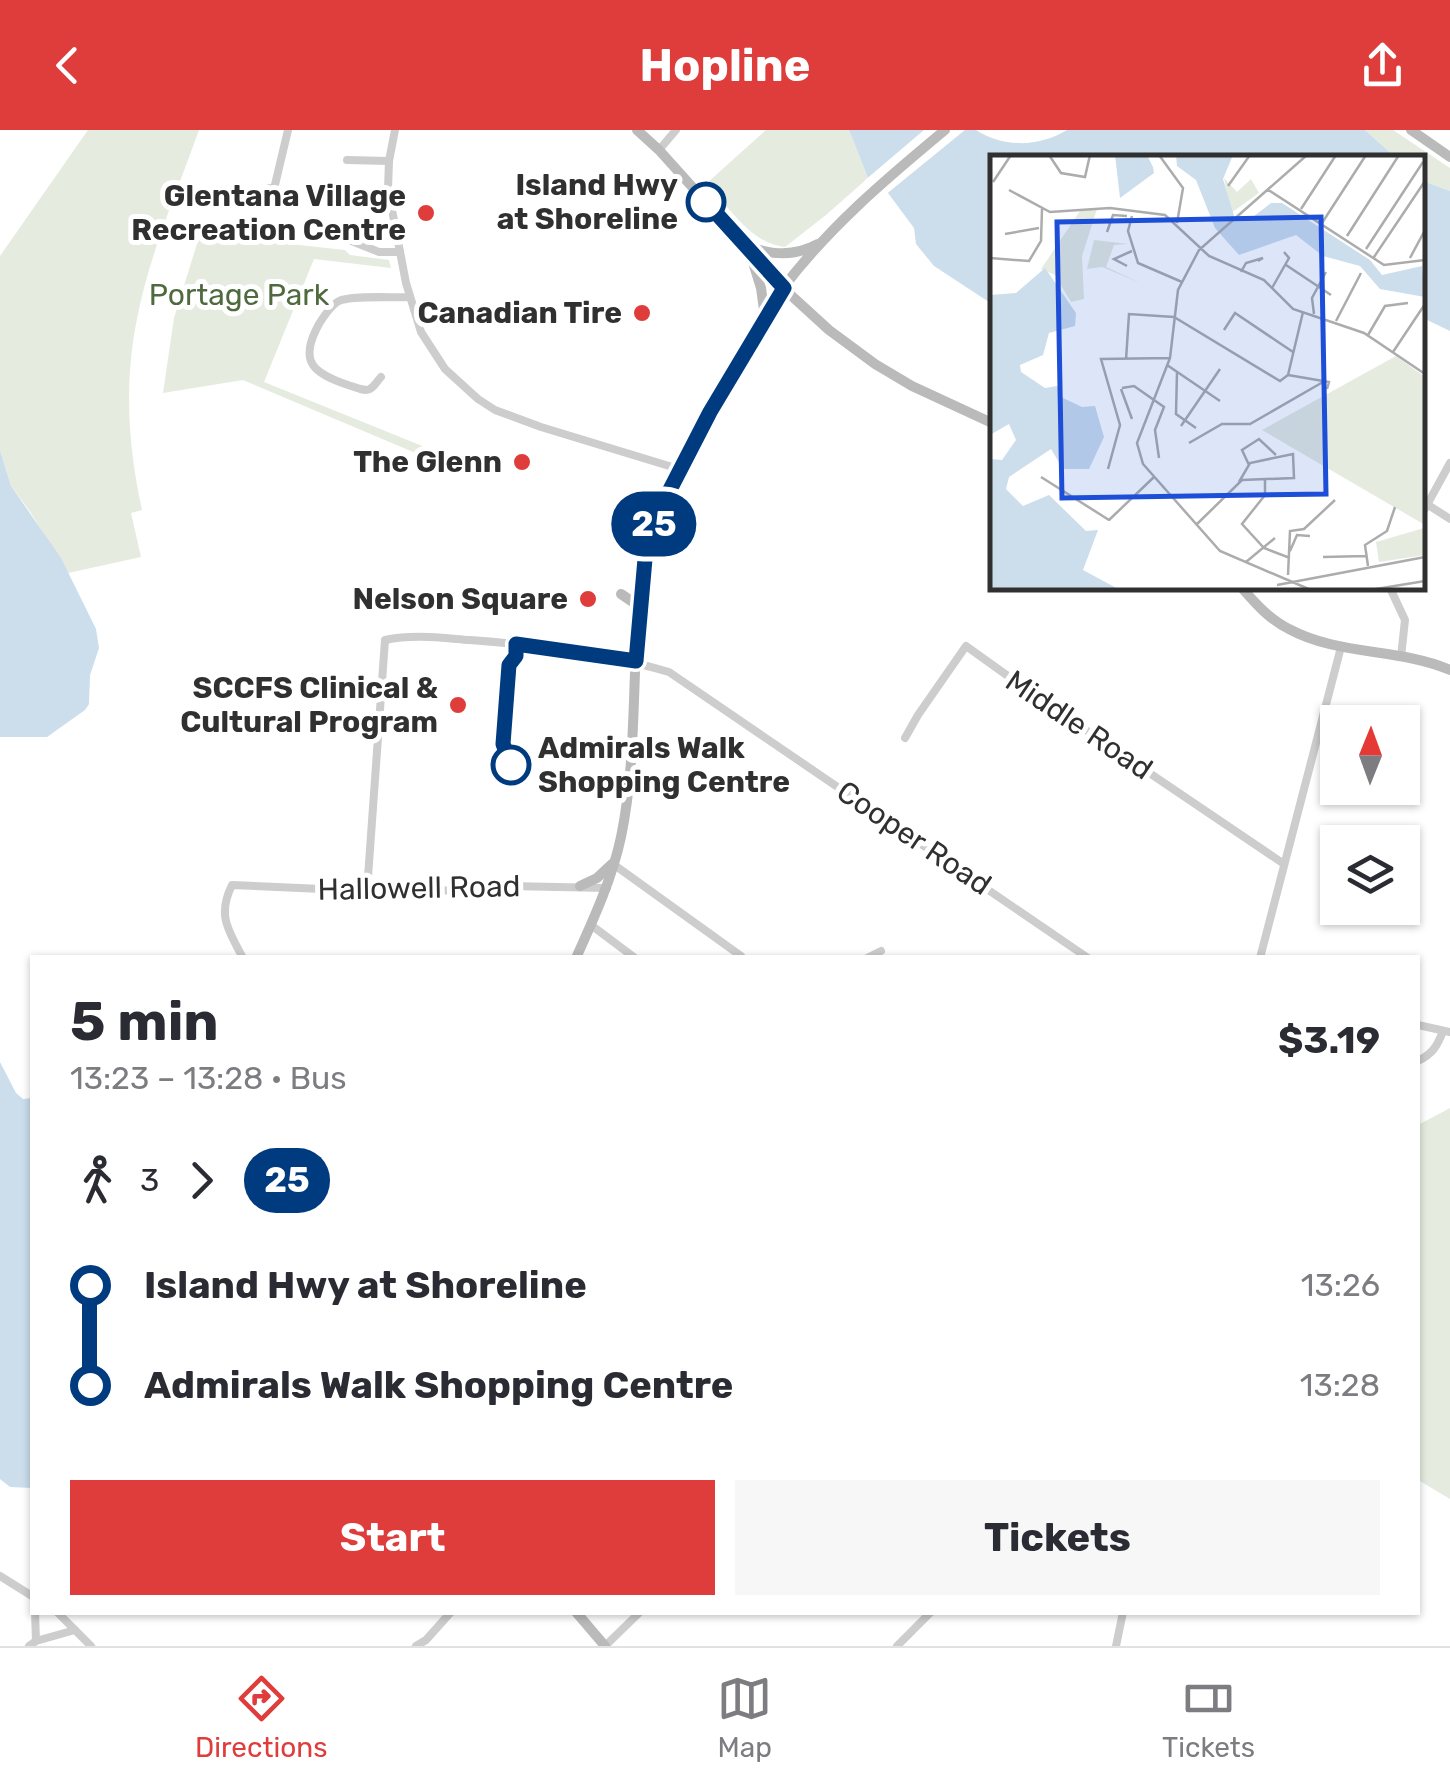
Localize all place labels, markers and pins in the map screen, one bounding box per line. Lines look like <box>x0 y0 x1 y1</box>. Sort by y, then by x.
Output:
place label: Island Hwy at Shoreline <box>497 167 678 237</box>
place label: Glentana Village Recreation Centre <box>131 178 406 248</box>
marker: Island Hwy at Shoreline <box>687 183 725 221</box>
marker: Glentana Village Recreation Centre <box>415 202 437 224</box>
place label: Canadian Tire <box>418 295 622 331</box>
marker: Canadian Tire <box>631 302 653 324</box>
place label: The Glenn <box>353 444 502 480</box>
marker: The Glenn <box>511 451 533 473</box>
place label: Nelson Square <box>352 581 568 617</box>
marker: Nelson Square <box>577 588 599 610</box>
place label: SCCFS Clinical & Cultural Program <box>180 670 438 740</box>
marker: SCCFS Clinical & Cultural Program <box>447 694 469 716</box>
place label: Admirals Walk Shopping Centre <box>538 730 790 800</box>
marker: Admirals Walk Shopping Centre <box>492 746 530 784</box>

